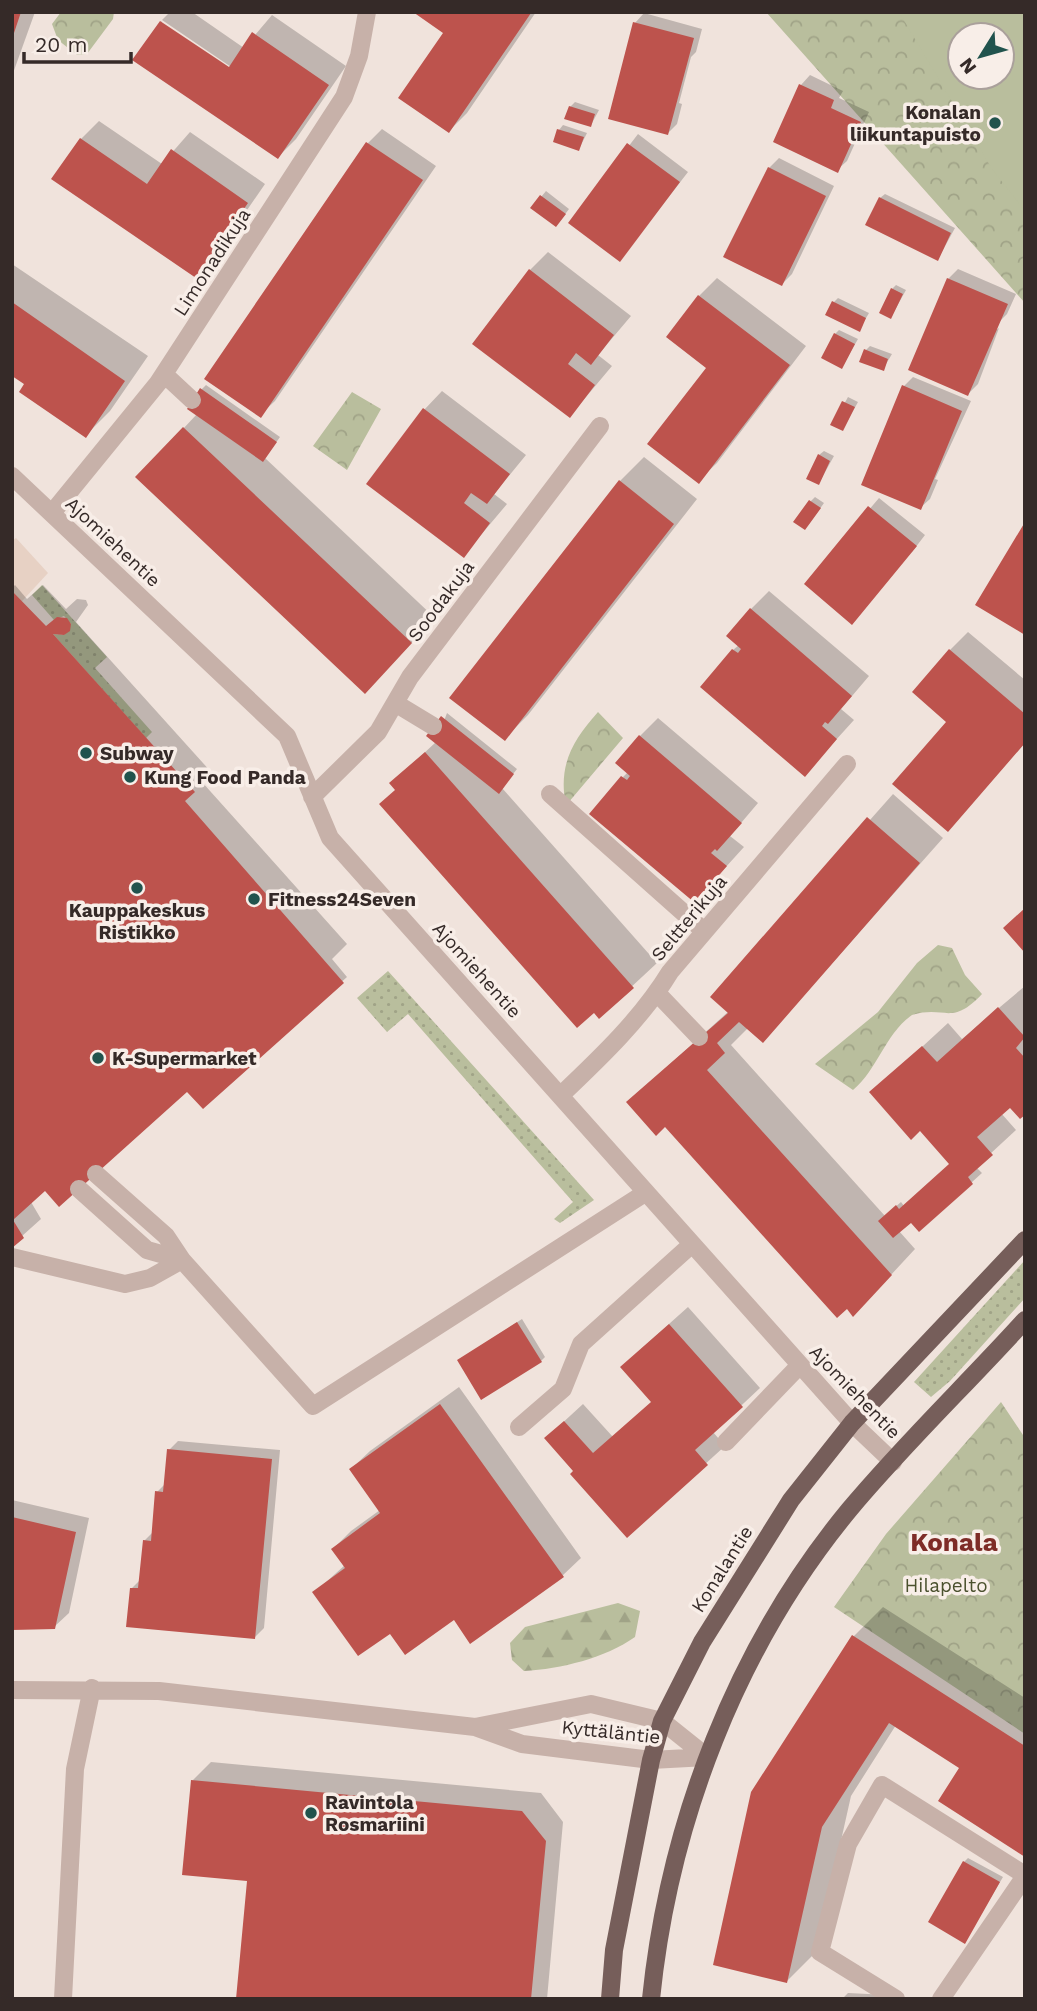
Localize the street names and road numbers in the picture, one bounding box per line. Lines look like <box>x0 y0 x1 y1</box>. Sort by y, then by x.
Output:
street label: Limonadikuja <box>169 204 255 320</box>
street label: Ajomiehentie <box>61 492 165 592</box>
street label: Soodakuja <box>403 556 479 646</box>
street label: Seltterikuja <box>646 870 732 966</box>
street label: Ajomiehentie <box>428 917 526 1023</box>
street label: Ajomiehentie <box>805 1340 905 1444</box>
street label: Konalantie <box>686 1521 758 1617</box>
street label: Kyttäläntie <box>561 1715 661 1749</box>

